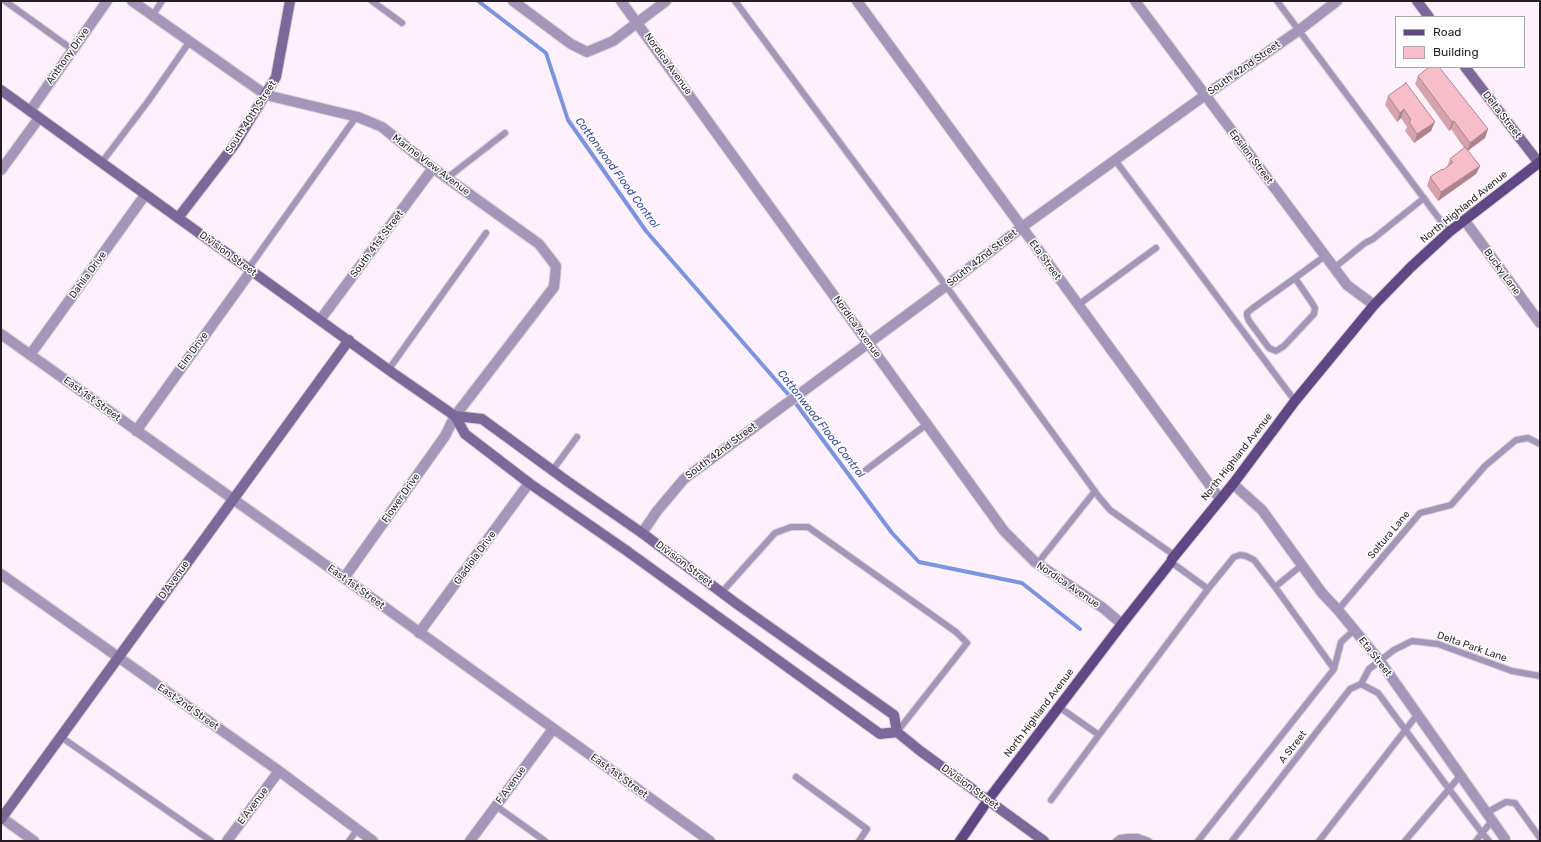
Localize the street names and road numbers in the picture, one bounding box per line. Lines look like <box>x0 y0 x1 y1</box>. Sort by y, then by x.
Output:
street label: Anthony Drive <box>44 25 92 87</box>
street label: Nordica Avenue <box>642 31 694 97</box>
street label: South 42nd Street <box>1205 38 1283 98</box>
street label: South 40th Street <box>223 78 279 156</box>
street label: Delta Street <box>1480 89 1524 141</box>
street label: Epsilon Street <box>1227 127 1275 187</box>
street label: Marine View Avenue <box>390 132 472 198</box>
street label: North Highland Avenue <box>1418 168 1510 246</box>
street label: South 41st Street <box>348 208 406 280</box>
street label: South 42nd Street <box>944 227 1020 289</box>
street label: Division Street <box>197 229 259 279</box>
street label: Eta Street <box>1026 238 1064 282</box>
street label: Bucky Lane <box>1481 247 1523 297</box>
street label: Dahlia Drive <box>67 249 109 301</box>
street label: Nordica Avenue <box>831 294 883 360</box>
street label: Elm Drive <box>175 330 211 372</box>
street label: East 1st Street <box>61 374 123 424</box>
street label: North Highland Avenue <box>1199 411 1275 503</box>
street label: South 42nd Street <box>683 420 759 482</box>
street label: Flower Drive <box>380 471 422 525</box>
street label: Soltura Lane <box>1365 509 1413 561</box>
street label: Gladiola Drive <box>452 529 498 587</box>
street label: Division Street <box>653 539 715 589</box>
street label: D Avenue <box>156 559 192 601</box>
street label: Nordica Avenue <box>1034 560 1102 610</box>
street label: East 1st Street <box>325 562 387 612</box>
street label: Delta Park Lane <box>1436 629 1508 665</box>
street label: Eta Street <box>1356 635 1394 679</box>
street label: North Highland Avenue <box>1002 666 1076 760</box>
street label: East 2nd Street <box>155 681 221 733</box>
street label: A Street <box>1277 728 1309 766</box>
street label: East 1st Street <box>588 751 650 801</box>
street label: Division Street <box>939 762 1001 812</box>
street label: F Avenue <box>493 764 529 806</box>
street label: E Avenue <box>235 785 271 827</box>

